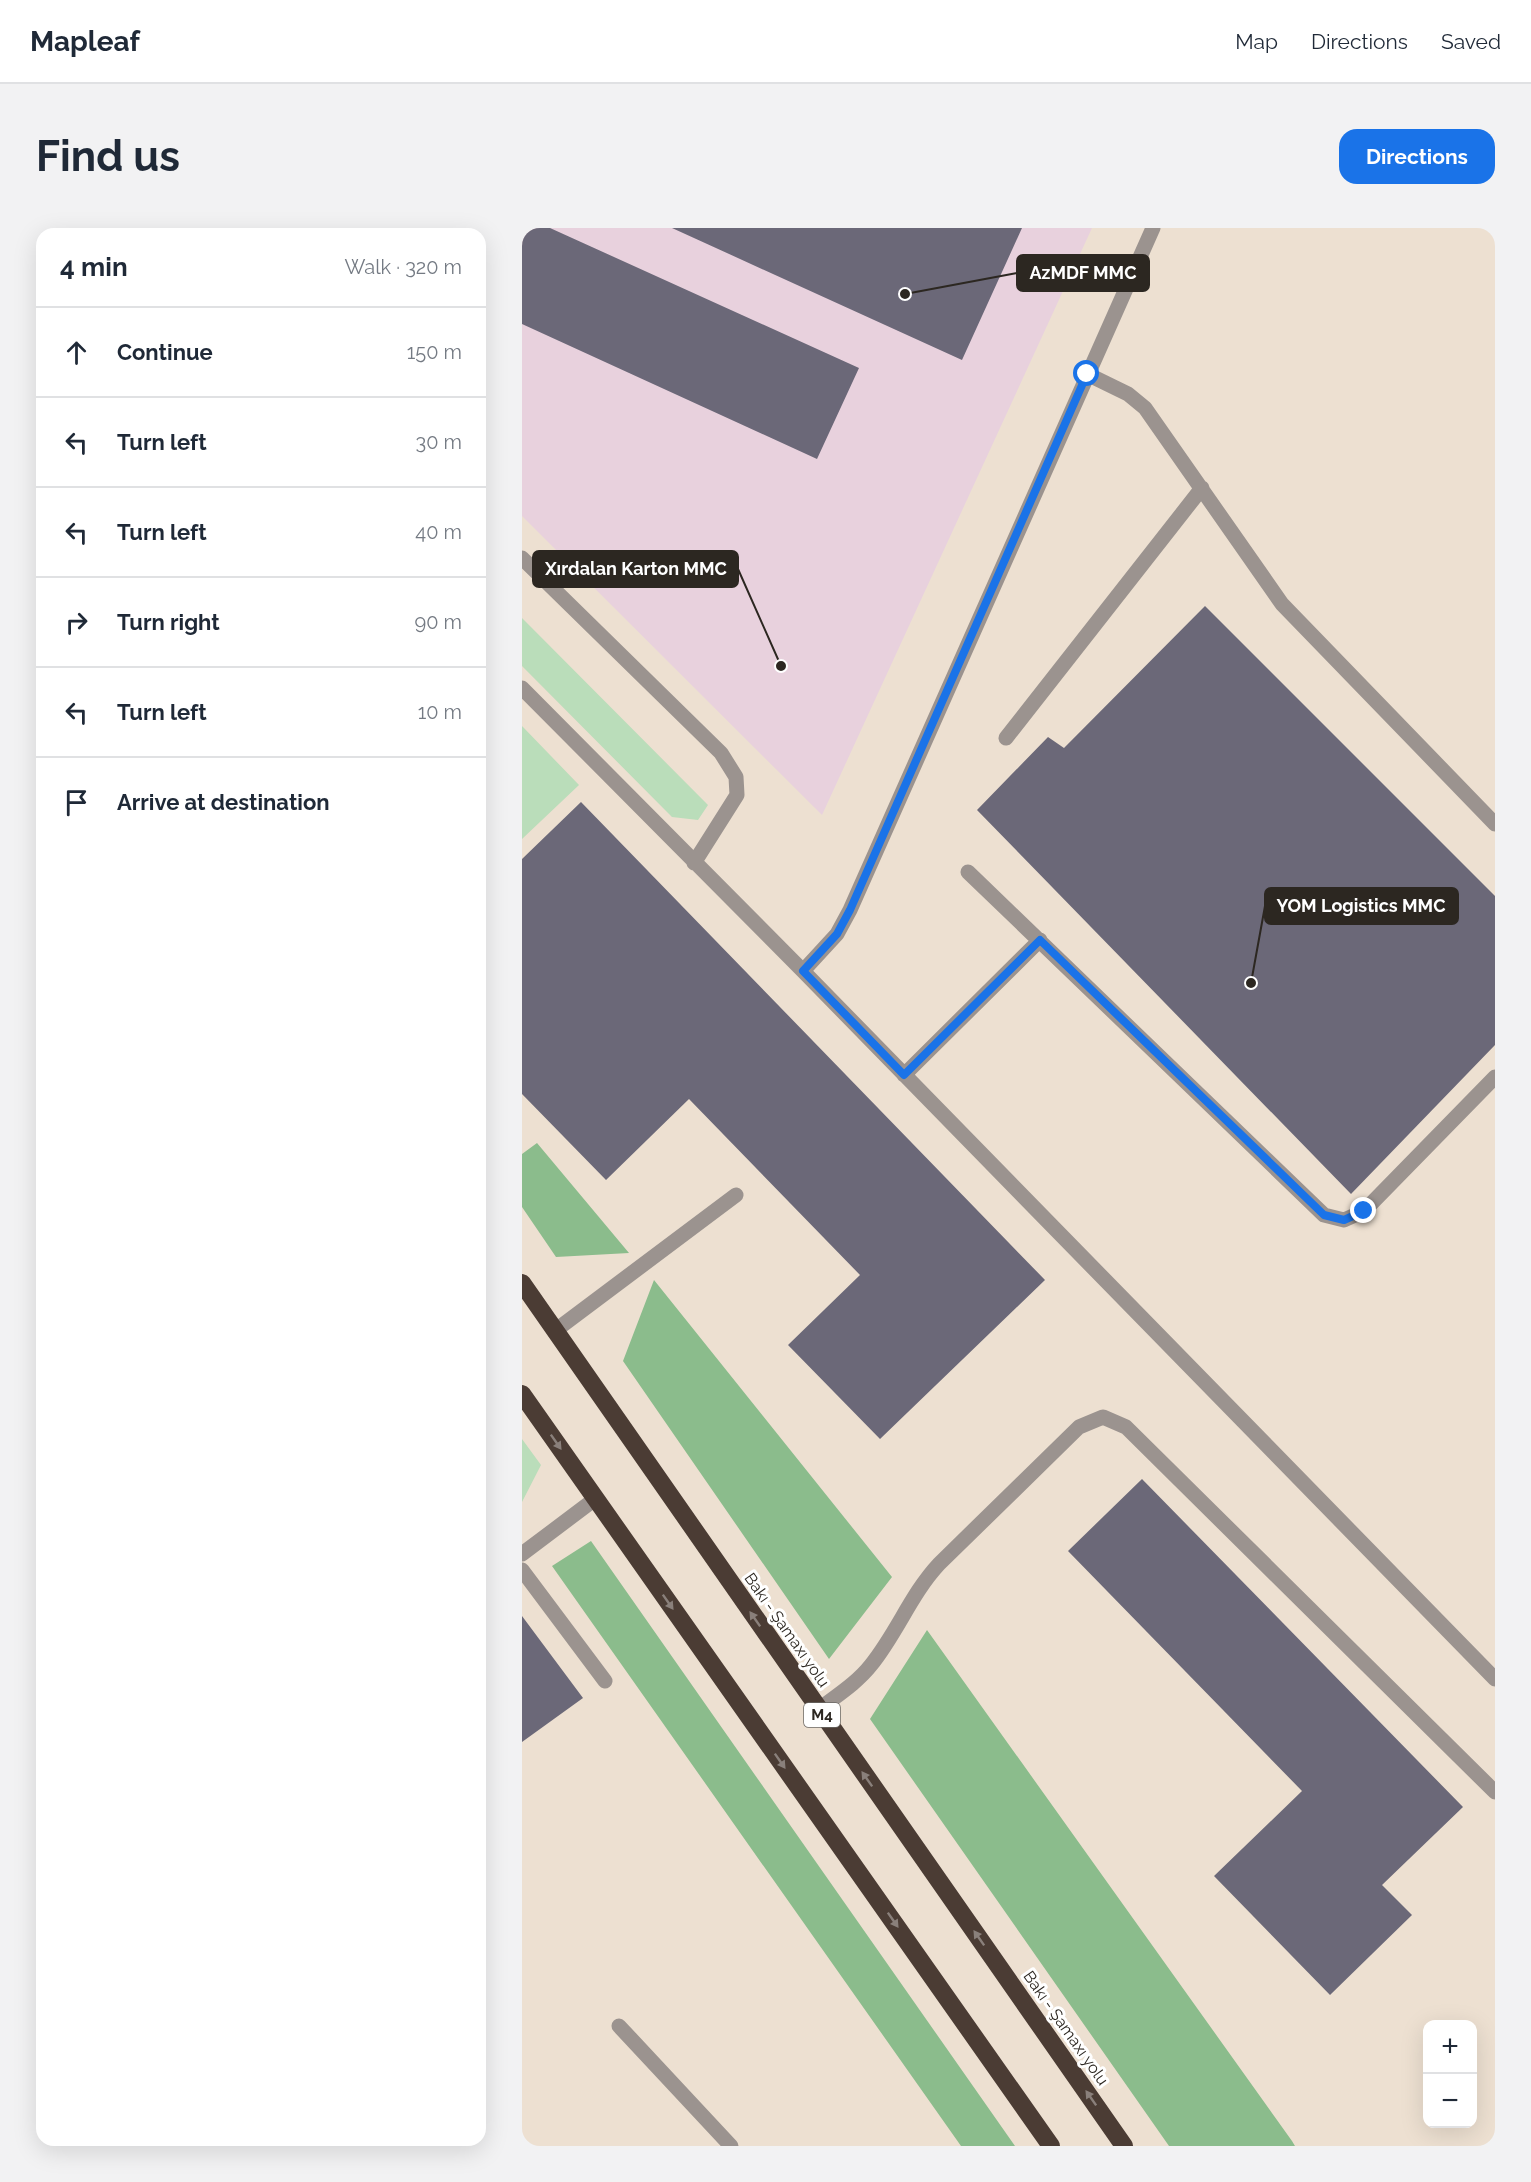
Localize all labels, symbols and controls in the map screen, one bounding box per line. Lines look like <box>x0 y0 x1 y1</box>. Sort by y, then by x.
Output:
text: Mapleaf <box>30 25 140 58</box>
text: Map <box>1235 29 1278 54</box>
text: Directions <box>1311 29 1408 54</box>
text: Saved <box>1441 29 1501 54</box>
button: Directions <box>1339 129 1495 184</box>
text: Find us <box>36 132 180 181</box>
text: 4 min <box>60 252 128 282</box>
text: Walk · 320 m <box>344 255 462 279</box>
callout: AzMDF MMC <box>1017 255 1149 291</box>
text: AzMDF MMC <box>1029 262 1137 283</box>
icon: ahead <box>60 336 93 369</box>
text: Continue <box>117 339 213 365</box>
text: 150 m <box>407 340 462 364</box>
route start <box>1073 360 1099 386</box>
icon: left <box>60 426 93 459</box>
text: Turn left <box>117 429 207 455</box>
text: 30 m <box>416 430 462 454</box>
icon: left <box>60 516 93 549</box>
text: Turn left <box>117 519 207 545</box>
text: 40 m <box>415 520 462 544</box>
callout: Xırdalan Karton MMC <box>533 551 738 587</box>
text: Xırdalan Karton MMC <box>544 558 727 579</box>
icon: right <box>60 606 93 639</box>
text: Turn right <box>117 609 220 635</box>
text: 90 m <box>415 610 462 634</box>
icon: left <box>60 696 93 729</box>
text: Turn left <box>117 699 207 725</box>
text: 10 m <box>418 700 462 724</box>
icon: arrive <box>60 786 93 819</box>
text: Arrive at destination <box>117 789 330 815</box>
callout: YOM Logistics MMC <box>1265 888 1458 924</box>
text: YOM Logistics MMC <box>1276 895 1446 916</box>
route end <box>1350 1197 1376 1223</box>
one-way arrow <box>550 1434 562 1450</box>
street label: Bakı - Şamaxı yolu <box>740 1569 834 1691</box>
one-way arrow <box>662 1593 674 1609</box>
one-way arrow <box>750 1611 761 1627</box>
road number: M4 <box>804 1703 840 1727</box>
one-way arrow <box>774 1753 785 1769</box>
one-way arrow <box>862 1771 873 1787</box>
one-way arrow <box>887 1912 899 1928</box>
one-way arrow <box>973 1931 985 1947</box>
street label: Bakı - Şamaxı yolu <box>1019 1967 1113 2089</box>
map controls <box>1423 2020 1477 2128</box>
button: + <box>1423 2020 1477 2074</box>
button: − <box>1423 2074 1477 2128</box>
one-way arrow <box>1085 2091 1097 2107</box>

